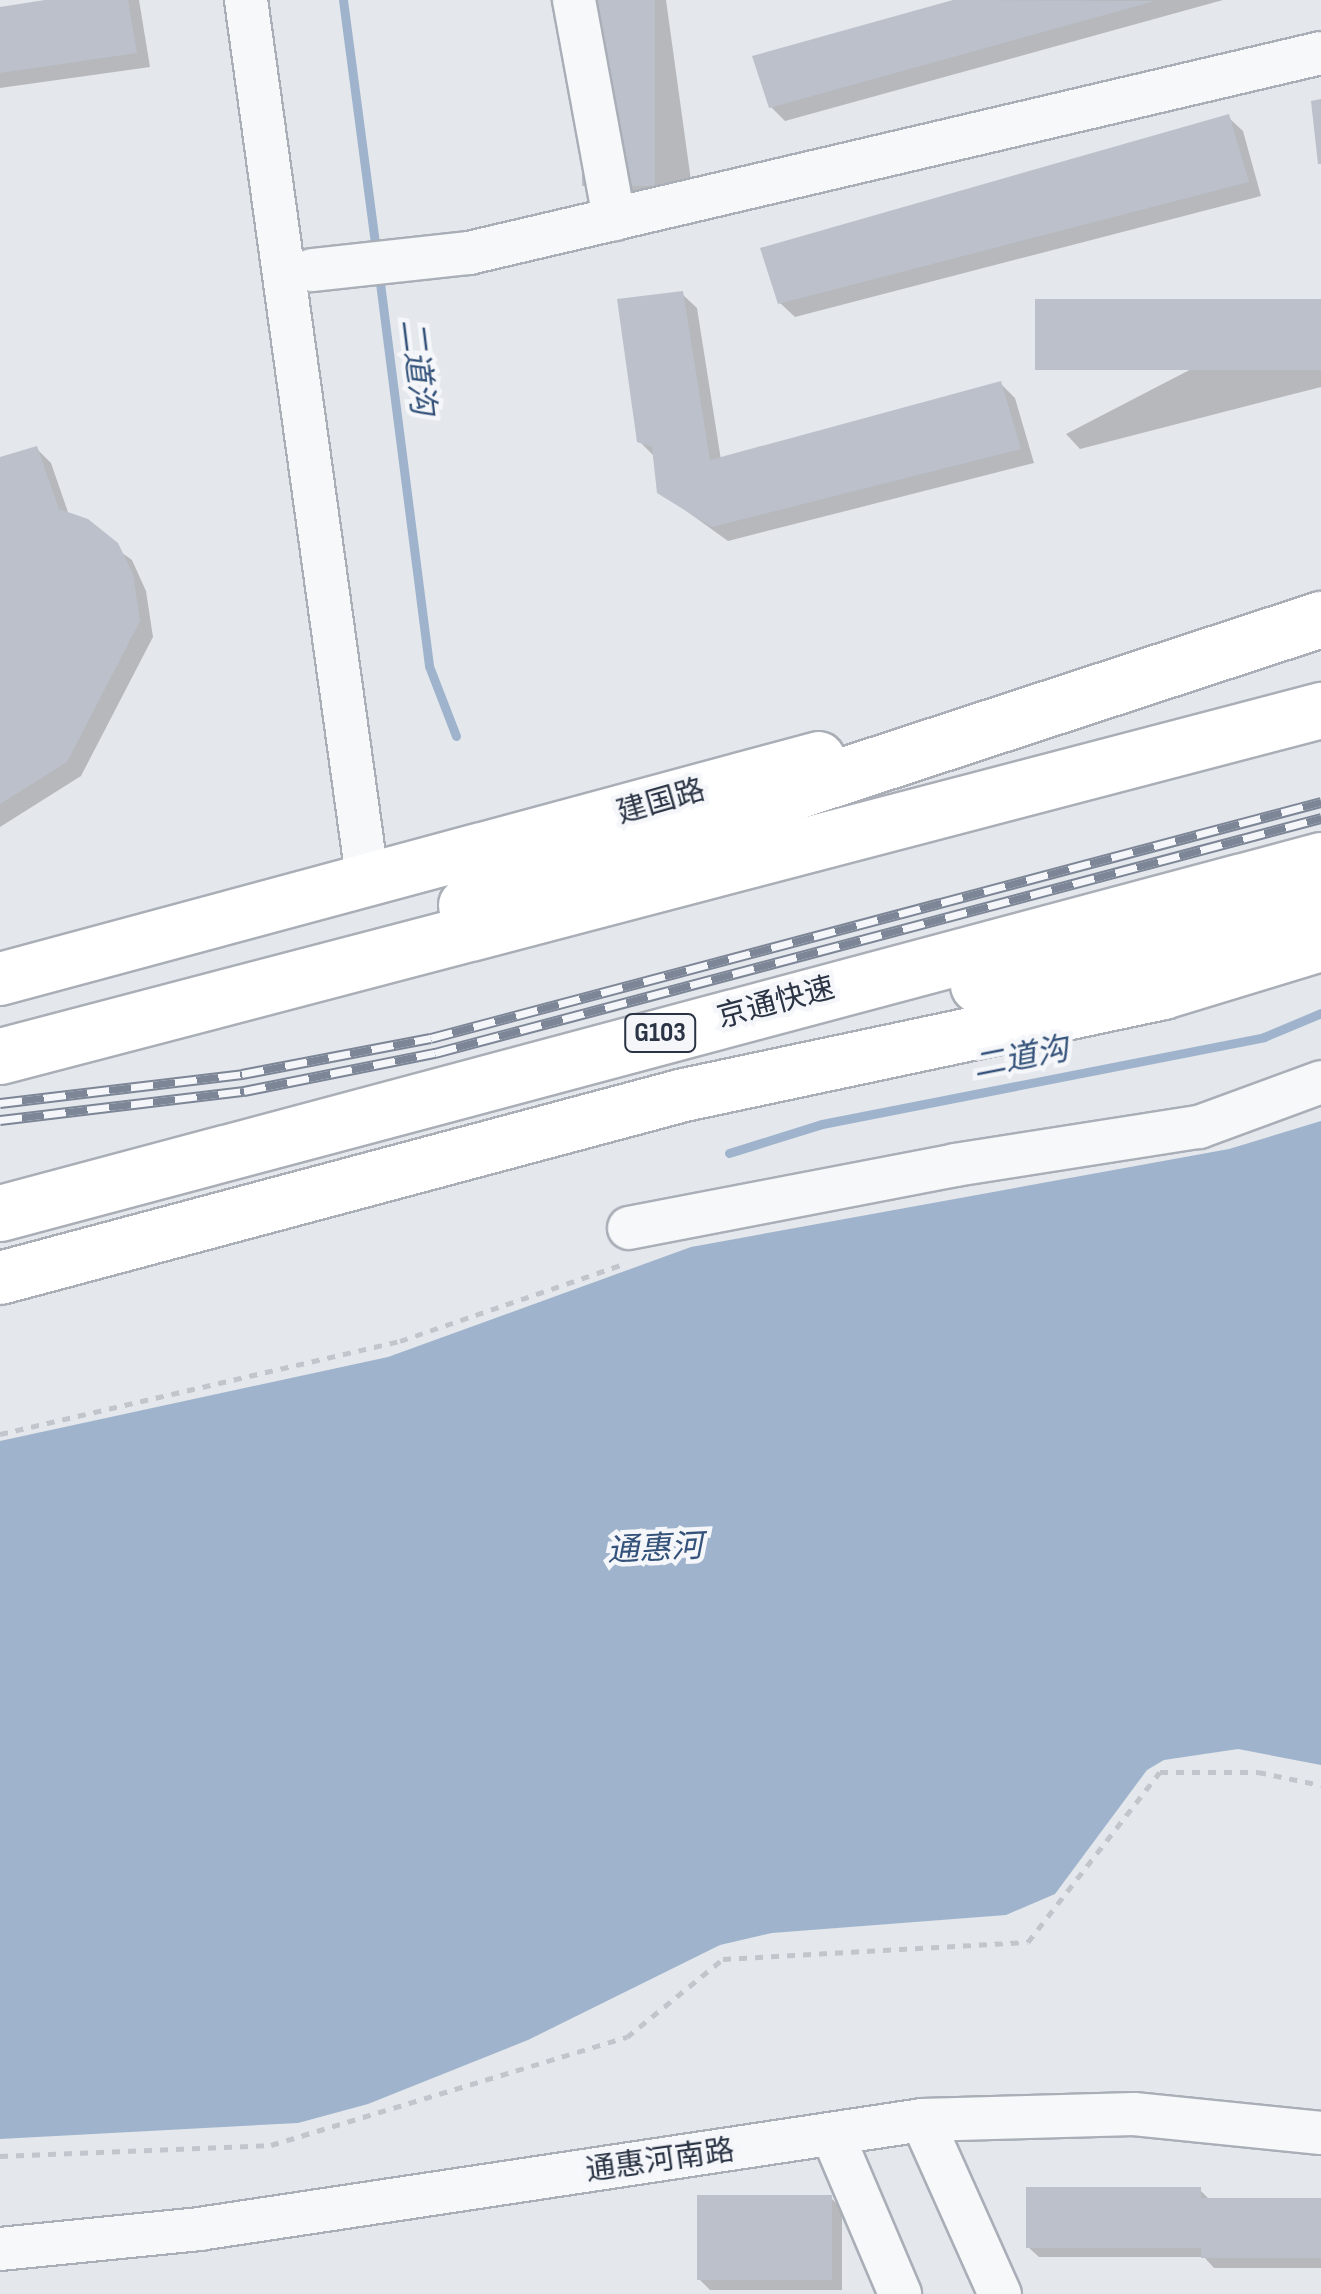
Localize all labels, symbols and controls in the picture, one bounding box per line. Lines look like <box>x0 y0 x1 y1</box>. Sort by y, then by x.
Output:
water label: 二道沟 <box>391 317 441 417</box>
street label: 建国路 <box>613 772 709 832</box>
street label: 京通快速 <box>713 970 839 1036</box>
road number: G103 <box>622 1010 698 1056</box>
water label: 二道沟 <box>970 1031 1072 1087</box>
water label: 通惠河 <box>606 1528 704 1572</box>
street label: 通惠河南路 <box>583 2133 737 2189</box>

